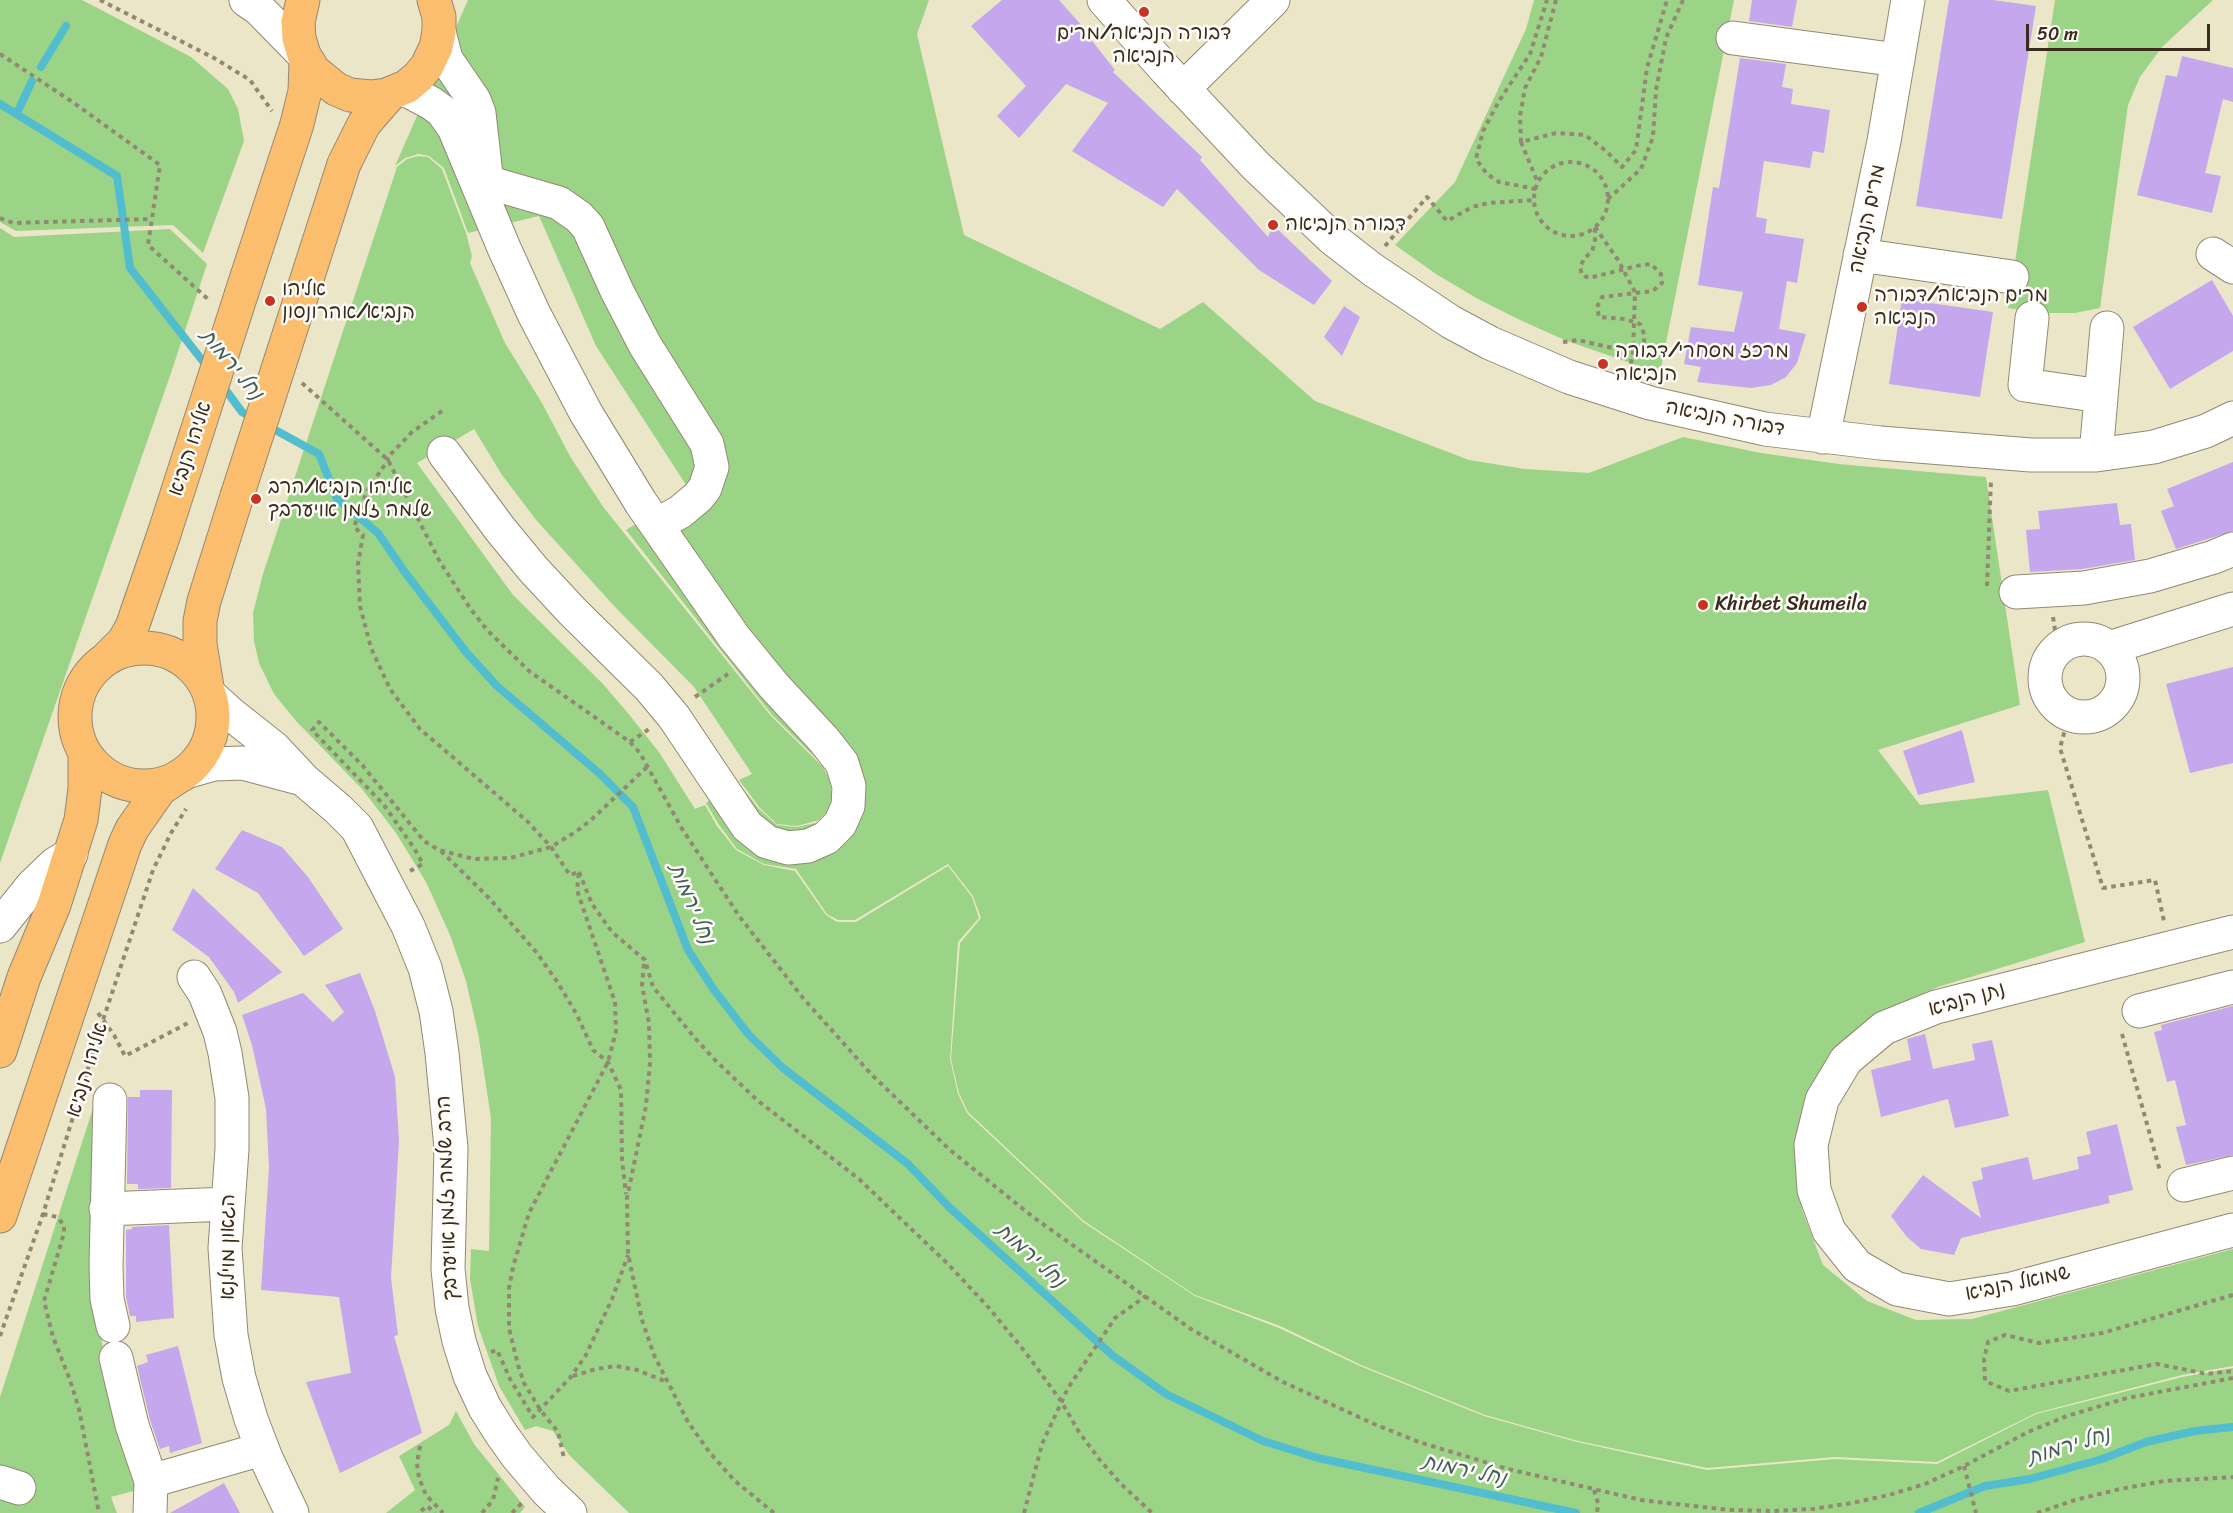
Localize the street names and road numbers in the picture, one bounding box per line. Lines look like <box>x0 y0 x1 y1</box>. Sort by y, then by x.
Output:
street label: מרים הנביאה <box>1845 162 1891 276</box>
street label: דבורה הנביאה <box>1663 396 1787 442</box>
street label: אליהו הנביא <box>164 399 218 499</box>
street label: נתן הנביא <box>1926 978 2008 1022</box>
street label: אליהו הנביא <box>62 1020 114 1120</box>
street label: הרב שלמה זלמן אויערבך <box>432 1095 464 1301</box>
street label: הגאון מוילנא <box>217 1194 241 1300</box>
street label: שמואל הנביא <box>1963 1261 2073 1307</box>

